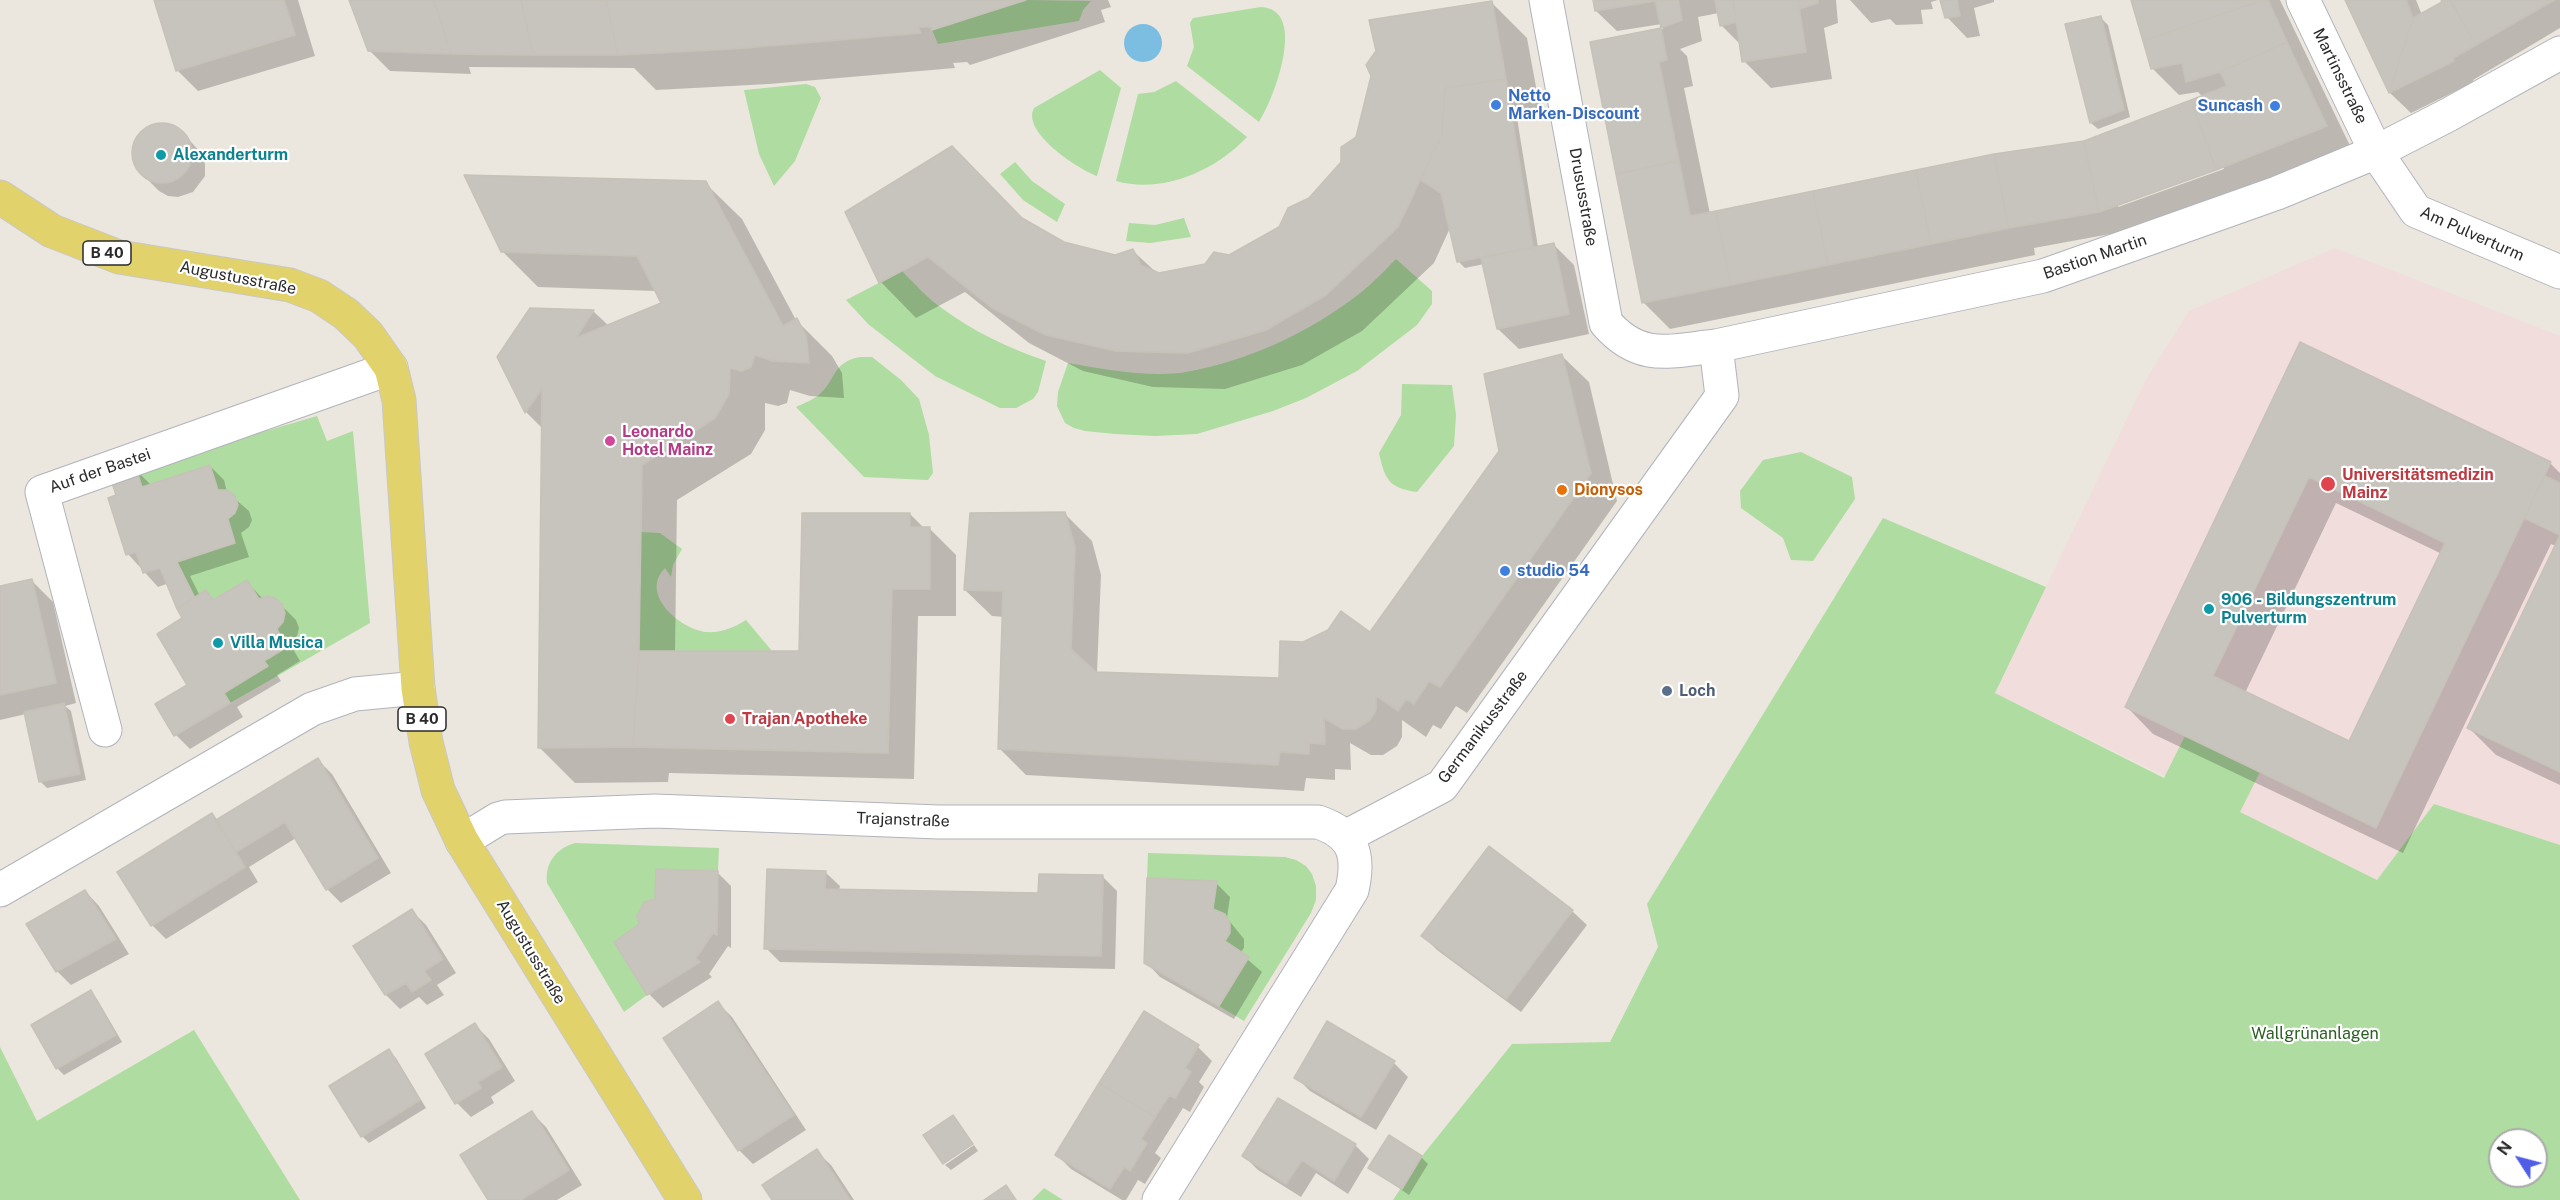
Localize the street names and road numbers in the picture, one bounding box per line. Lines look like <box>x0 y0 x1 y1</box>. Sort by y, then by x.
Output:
street label: Martinsstraße <box>2309 25 2371 127</box>
street label: Drususstraße <box>1565 146 1601 248</box>
street label: Am Pulverturm <box>2417 203 2527 265</box>
street label: Bastion Martin <box>2041 230 2149 284</box>
road number: B 40 <box>83 241 131 265</box>
street label: Augustusstraße <box>178 257 298 299</box>
street label: Auf der Bastei <box>47 445 153 497</box>
street label: Germanikusstraße <box>1434 667 1532 787</box>
road number: B 40 <box>398 707 446 731</box>
street label: Trajanstraße <box>856 809 950 831</box>
street label: Augustusstraße <box>492 896 570 1008</box>

